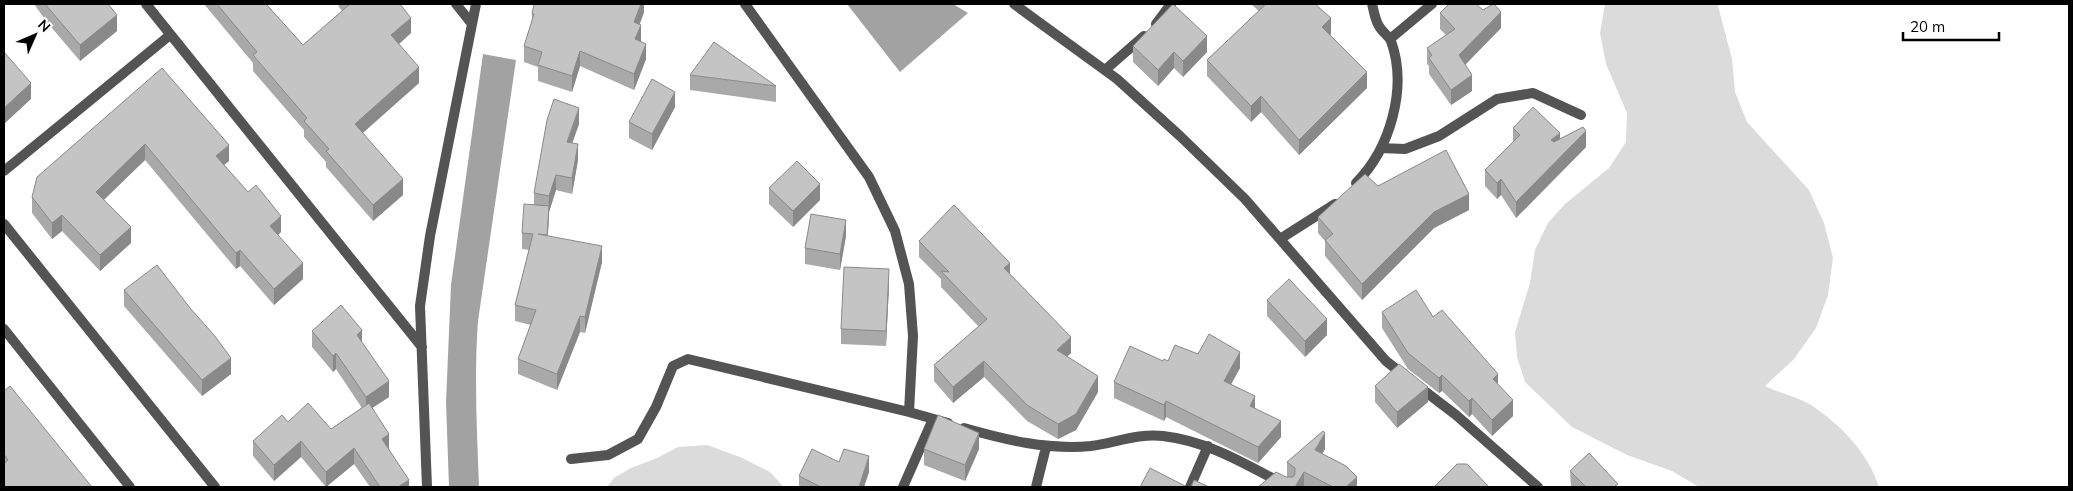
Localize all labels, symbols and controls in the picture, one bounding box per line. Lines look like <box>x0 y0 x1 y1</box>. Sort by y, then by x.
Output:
north arrow <box>10 10 60 60</box>
scale bar <box>1903 10 1999 42</box>
text: N <box>34 16 54 36</box>
text: 20 m <box>1910 17 1945 36</box>

